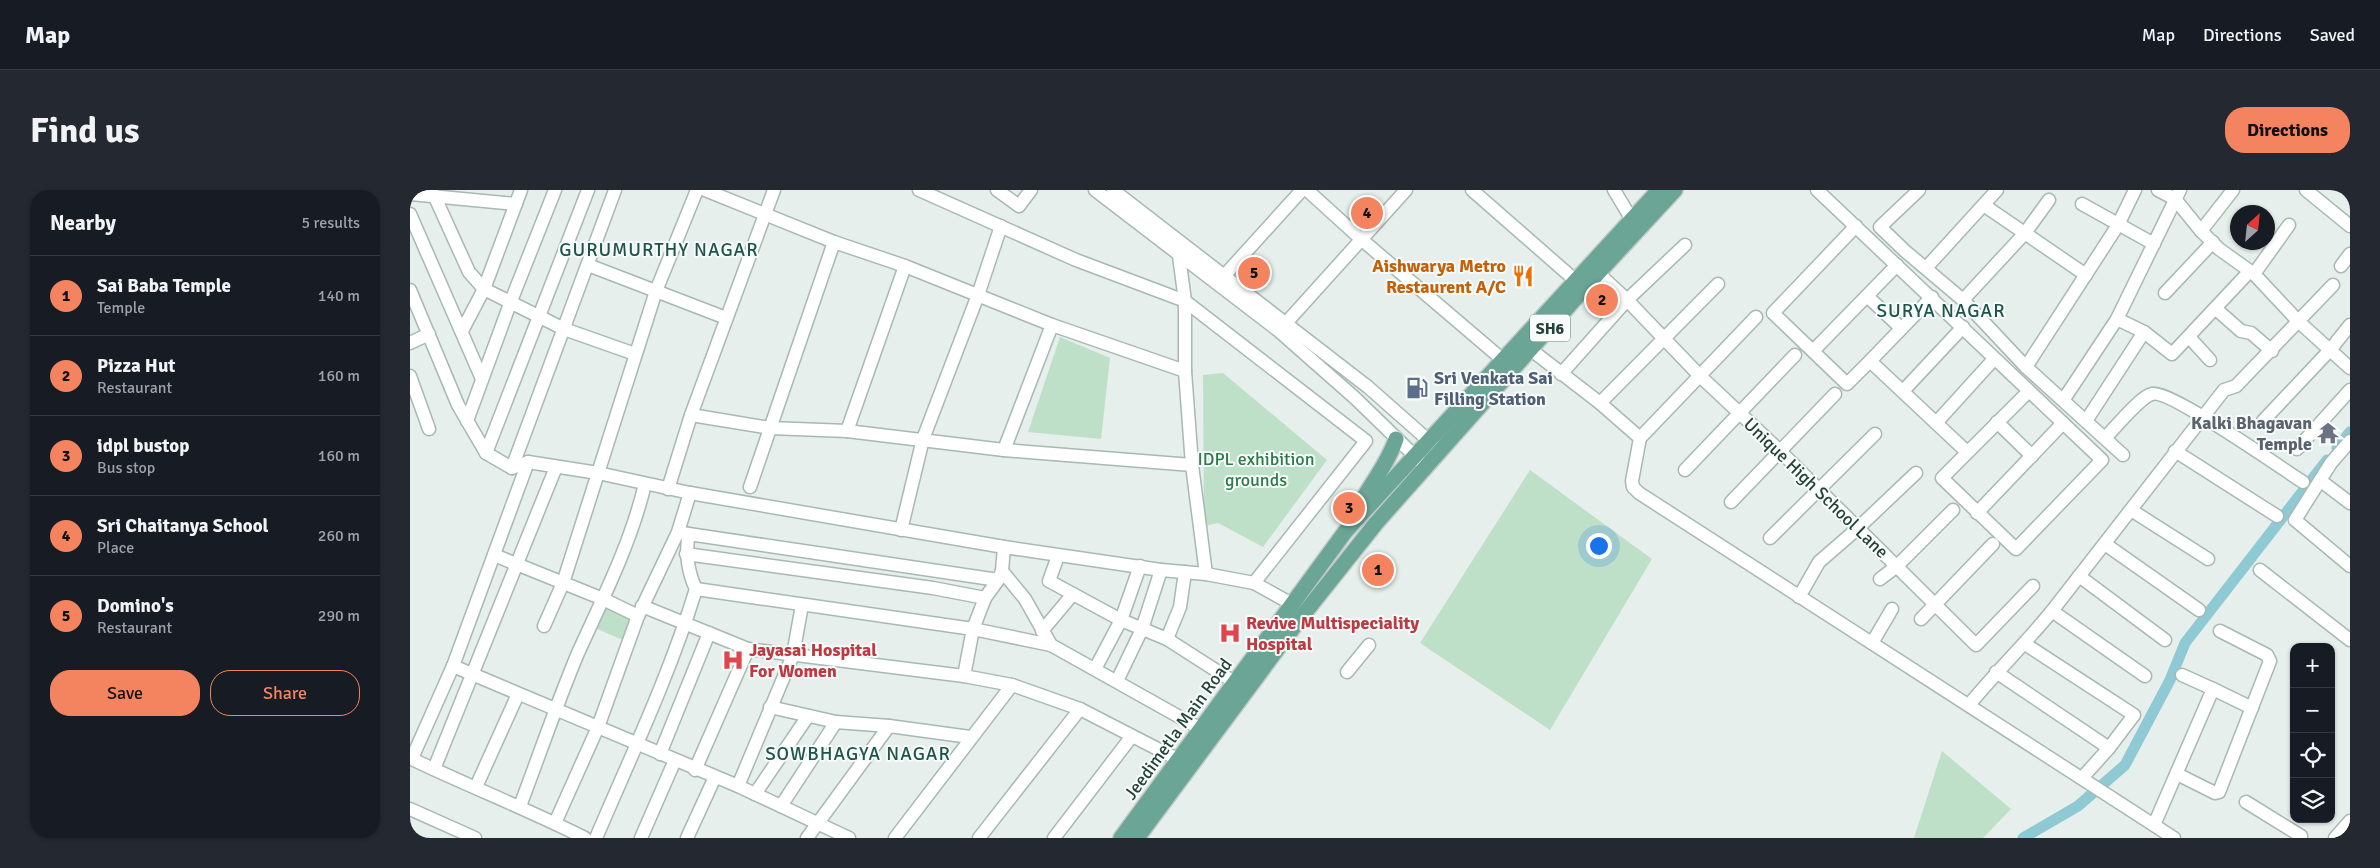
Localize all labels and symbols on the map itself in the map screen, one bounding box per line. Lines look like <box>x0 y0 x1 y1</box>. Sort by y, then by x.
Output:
pin: 4 <box>1351 194 1383 232</box>
north arrow <box>2230 205 2275 250</box>
district label: GURUMURTHY NAGAR <box>559 238 759 262</box>
pin: 5 <box>1238 254 1270 292</box>
place label: Aishwarya Metro Restaurent A/C <box>1372 255 1506 298</box>
restaurant icon: Aishwarya Metro Restaurent A/C <box>1510 263 1536 289</box>
pin: 2 <box>1586 281 1618 319</box>
district label: SURYA NAGAR <box>1876 299 2006 323</box>
road number: SH6 <box>1530 315 1570 342</box>
place label: Sri Venkata Sai Filling Station <box>1434 367 1553 410</box>
fuel station icon: Sri Venkata Sai Filling Station <box>1404 375 1430 401</box>
place label: Kalki Bhagavan Temple <box>2191 412 2312 455</box>
street label: Unique High School Lane <box>1739 413 1893 563</box>
temple icon: Kalki Bhagavan Temple <box>2315 420 2341 446</box>
park label: IDPL exhibition grounds <box>1197 448 1315 491</box>
pin: 3 <box>1333 489 1365 527</box>
your location <box>1586 533 1612 559</box>
pin: 1 <box>1362 551 1394 589</box>
place label: Revive Multispeciality Hospital <box>1246 612 1419 655</box>
hospital icon: Revive Multispeciality Hospital <box>1217 620 1243 646</box>
place label: Jayasai Hospital For Women <box>749 639 877 682</box>
hospital icon: Jayasai Hospital For Women <box>720 647 746 673</box>
street label: Jeedimetla Main Road <box>1119 654 1237 804</box>
district label: SOWBHAGYA NAGAR <box>765 742 951 766</box>

